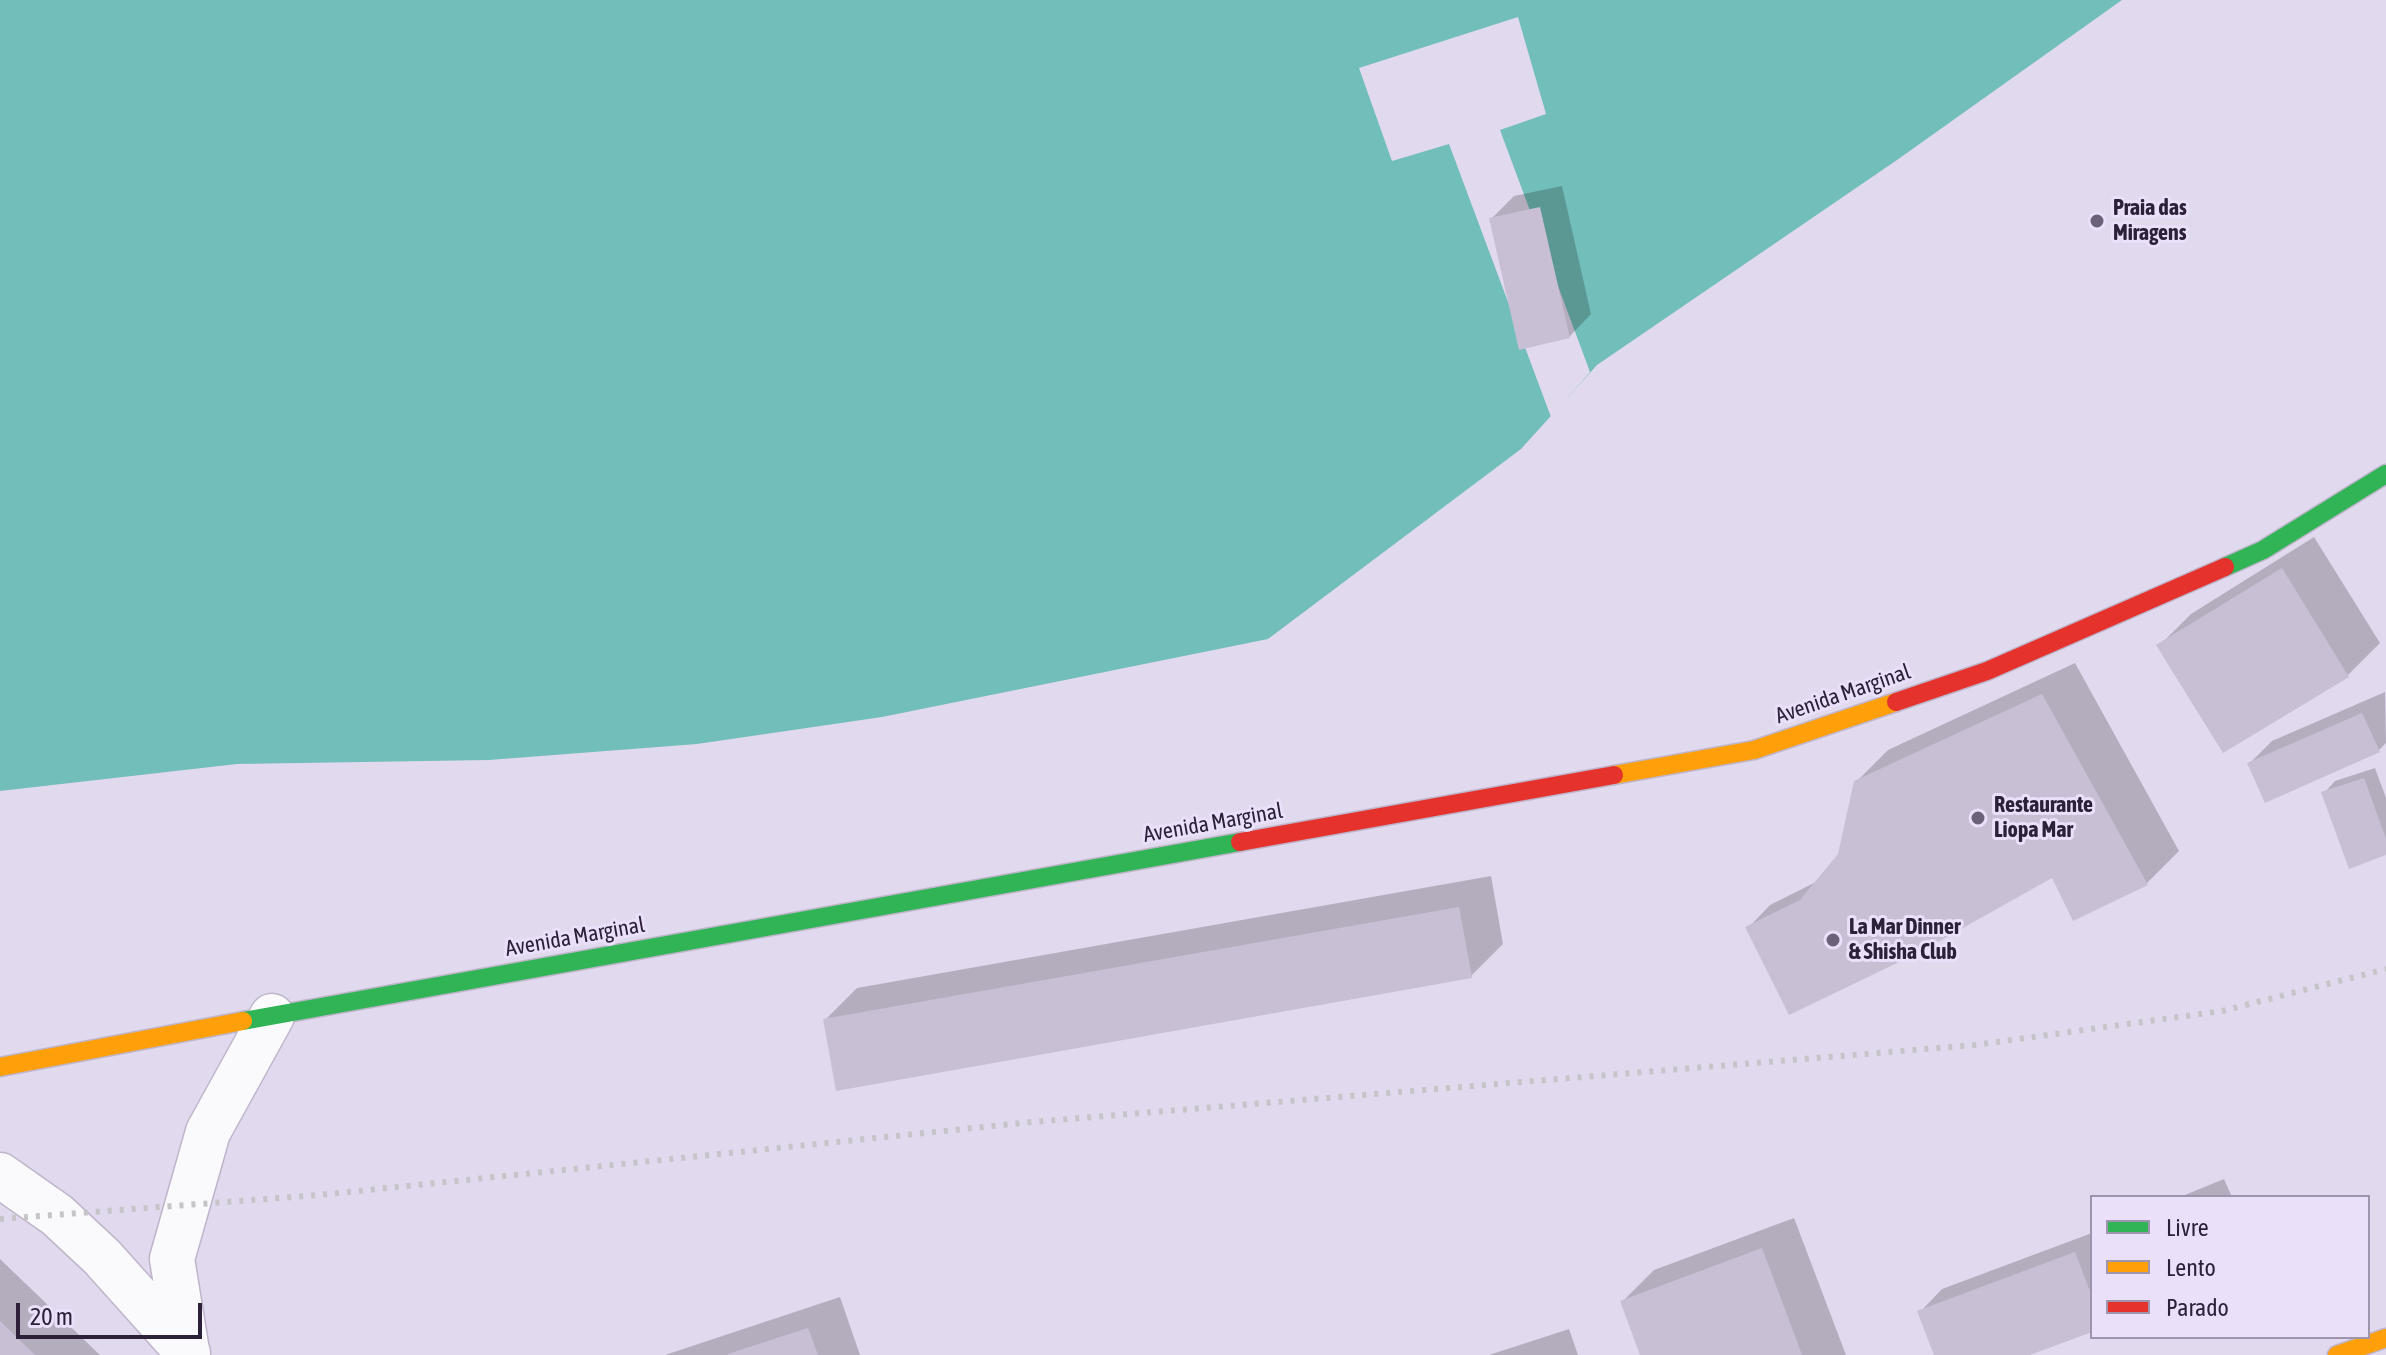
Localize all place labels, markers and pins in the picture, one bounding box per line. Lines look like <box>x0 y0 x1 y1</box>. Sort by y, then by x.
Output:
place label: Praia das Miragens <box>2113 195 2187 246</box>
marker: Praia das Miragens <box>2088 212 2106 230</box>
place label: Restaurante Liopa Mar <box>1994 792 2093 844</box>
marker: Restaurante Liopa Mar <box>1969 809 1987 827</box>
place label: La Mar Dinner & Shisha Club <box>1849 914 1960 966</box>
marker: La Mar Dinner & Shisha Club <box>1824 931 1842 949</box>

